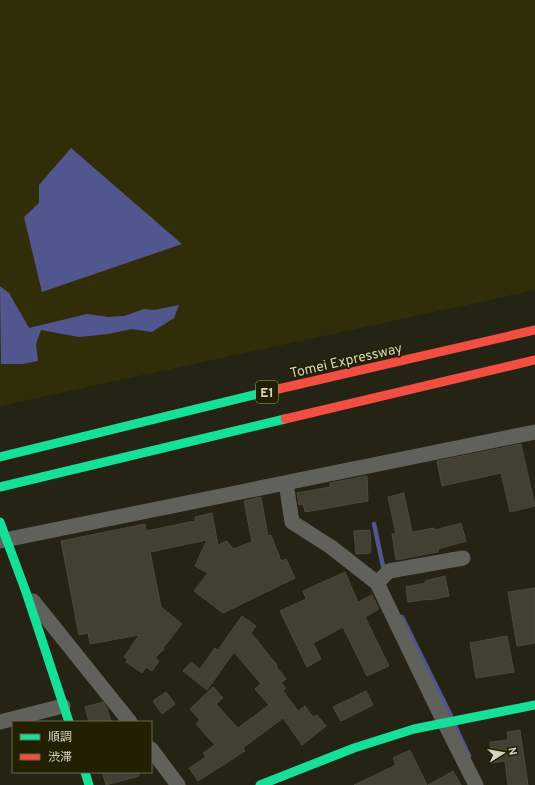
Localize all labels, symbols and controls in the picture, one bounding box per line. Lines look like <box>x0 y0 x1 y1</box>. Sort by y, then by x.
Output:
street label: Tomei Expressway <box>289 340 404 383</box>
road number: E1 <box>256 381 278 403</box>
legend <box>12 721 152 773</box>
text: 順調 <box>48 730 72 746</box>
north arrow <box>483 733 523 773</box>
text: N <box>504 746 519 756</box>
text: 渋滞 <box>48 750 72 766</box>

